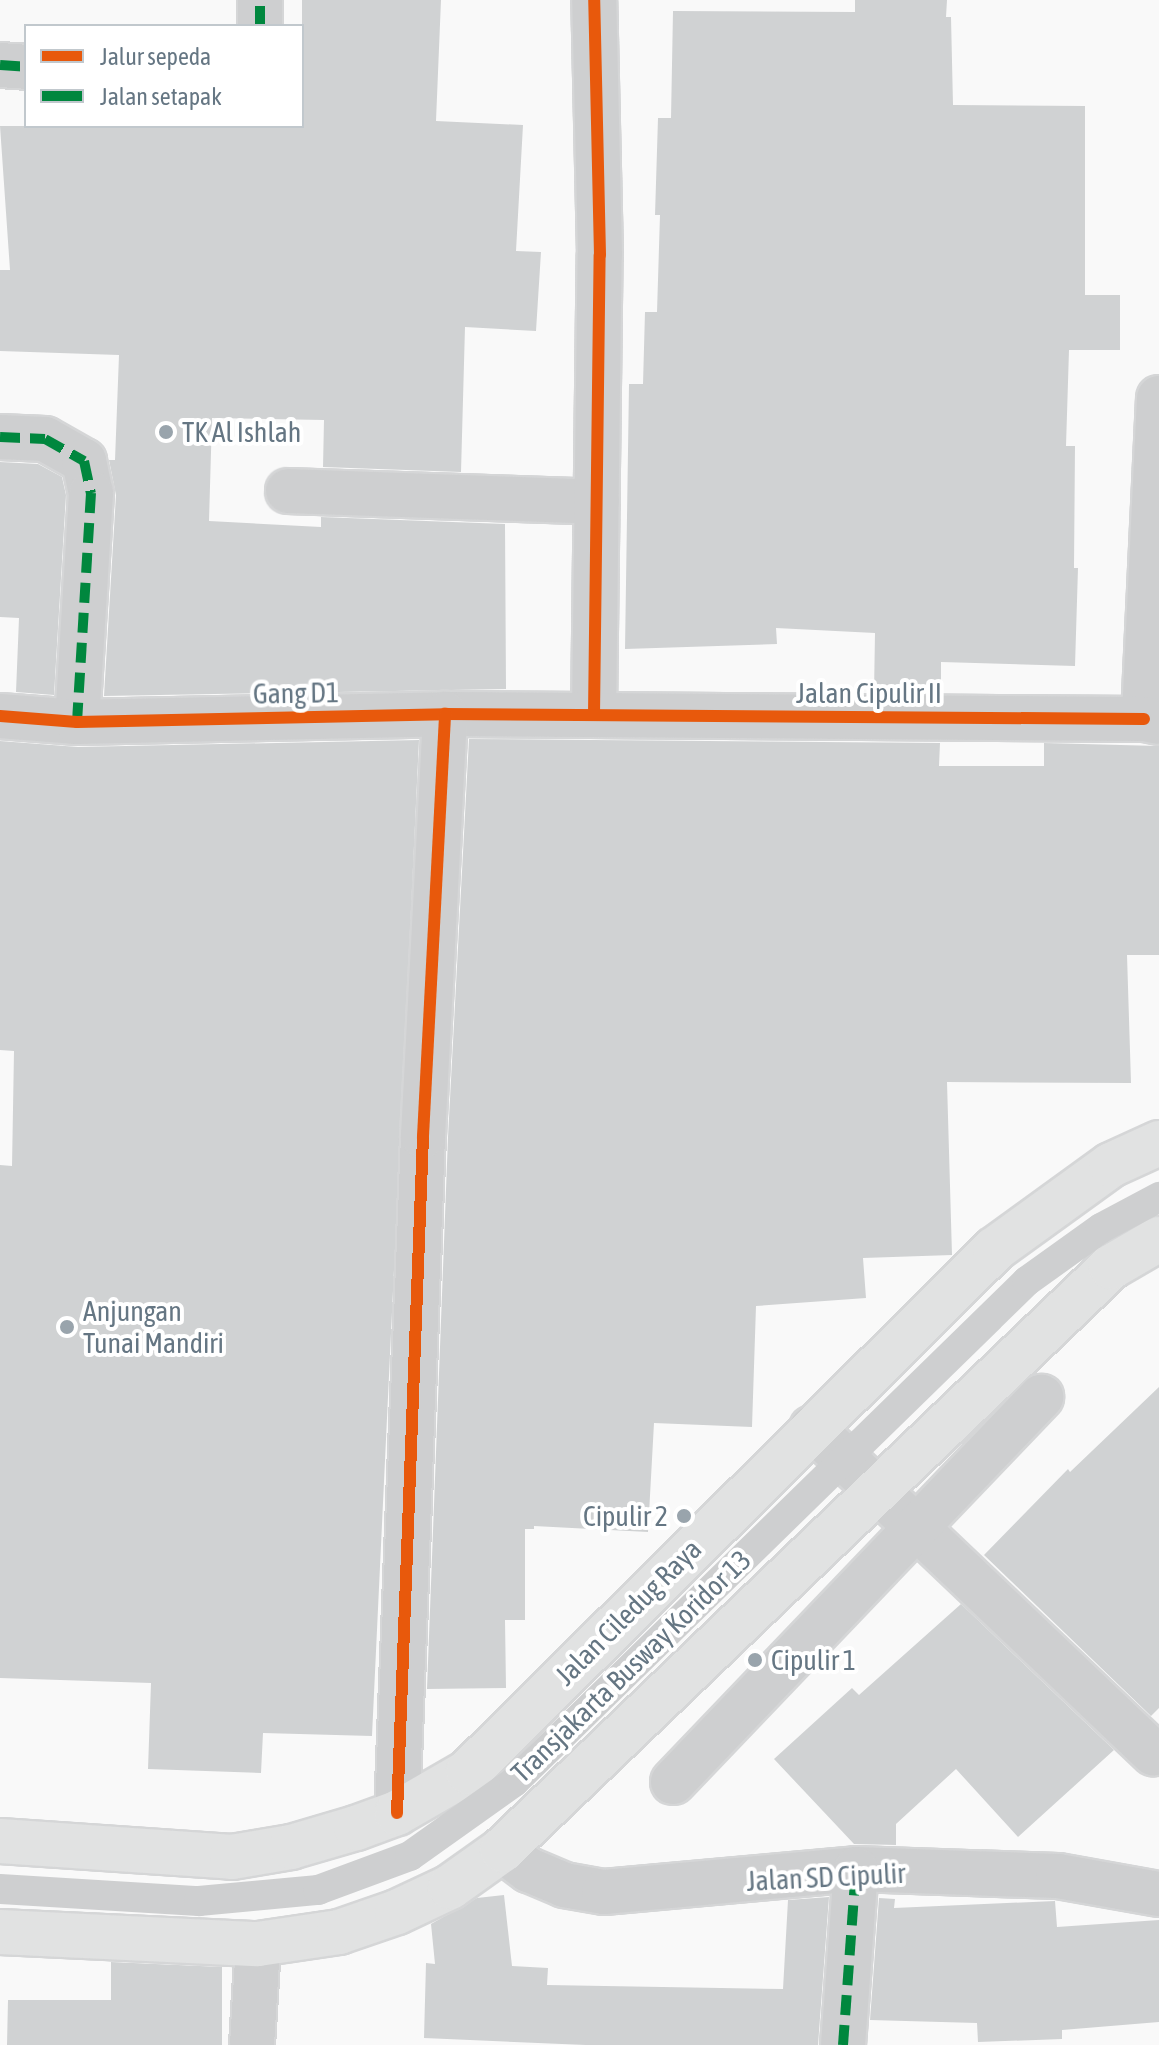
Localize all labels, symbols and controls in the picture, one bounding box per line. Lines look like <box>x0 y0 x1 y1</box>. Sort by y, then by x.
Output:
legend <box>24 24 304 128</box>
text: Jalur sepeda <box>100 43 211 70</box>
text: Jalan setapak <box>100 83 222 110</box>
place label: TK Al Ishlah <box>182 415 301 449</box>
marker: TK Al Ishlah <box>157 423 175 441</box>
street label: Gang D1 <box>253 675 339 711</box>
street label: Jalan Cipulir II <box>796 676 942 710</box>
place label: Anjungan Tunai Mandiri <box>83 1294 224 1360</box>
marker: Anjungan Tunai Mandiri <box>58 1318 76 1336</box>
place label: Cipulir 2 <box>583 1499 668 1533</box>
marker: Cipulir 2 <box>675 1507 693 1525</box>
street label: Jalan Ciledug Raya <box>548 1532 708 1692</box>
street label: Transjakarta Busway Koridor 13 <box>504 1543 758 1789</box>
place label: Cipulir 1 <box>771 1643 856 1677</box>
marker: Cipulir 1 <box>746 1651 764 1669</box>
street label: Jalan SD Cipulir <box>746 1856 906 1898</box>

